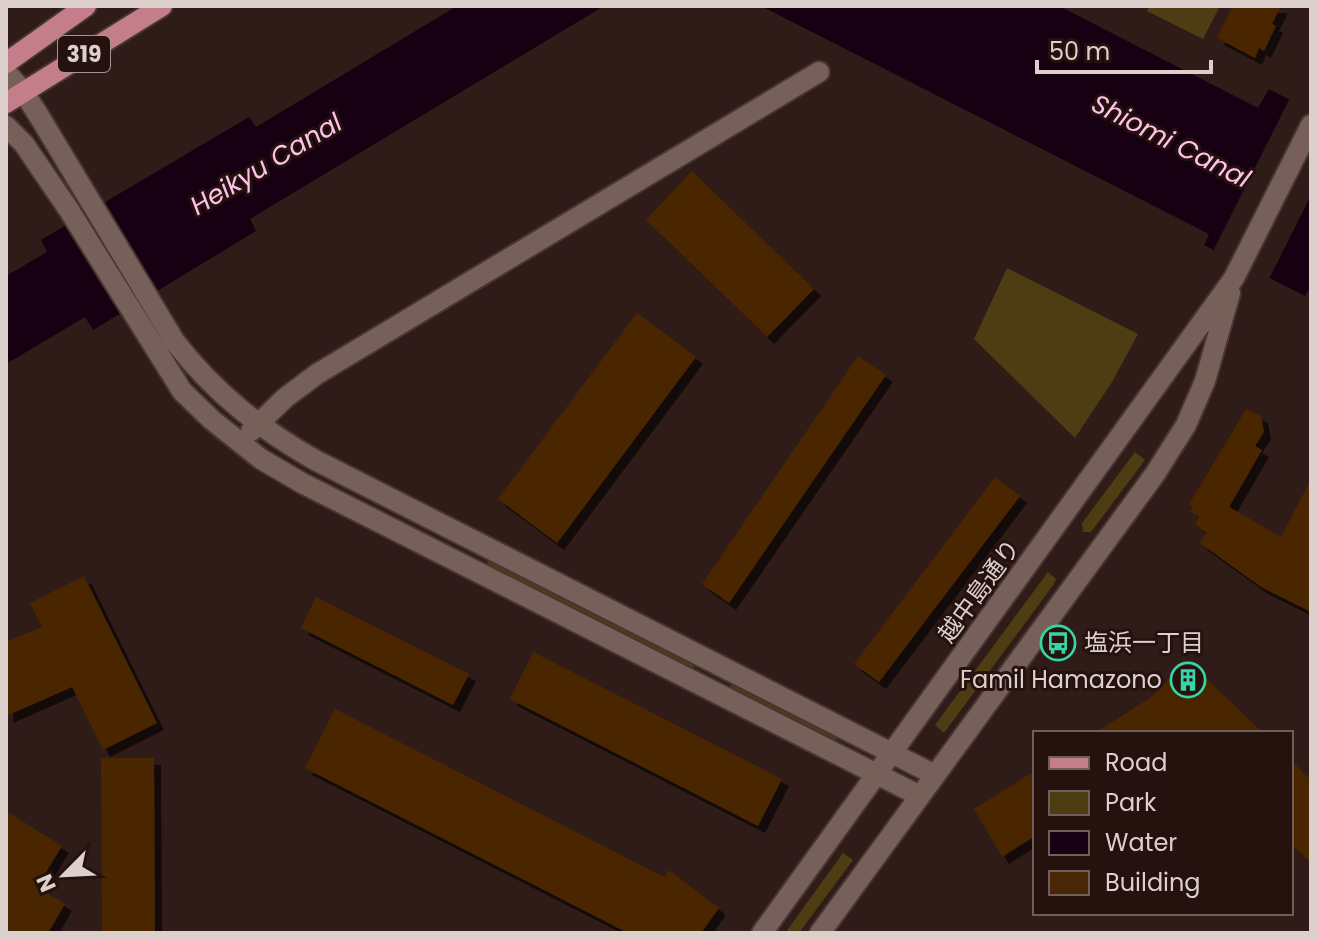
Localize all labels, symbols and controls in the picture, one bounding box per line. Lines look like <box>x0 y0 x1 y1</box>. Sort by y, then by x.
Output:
scale bar <box>1037 24 1211 74</box>
text: 50 m <box>1049 35 1110 68</box>
road number: 319 <box>58 36 110 72</box>
water label: Shiomi Canal <box>1085 85 1257 197</box>
water label: Heikyu Canal <box>183 104 349 224</box>
street label: 越中島通り <box>930 532 1027 649</box>
bus stop icon: 塩浜一丁目 <box>1039 624 1077 662</box>
place label: 塩浜一丁目 <box>1084 626 1204 659</box>
building icon: Famil Hamazono <box>1169 661 1207 699</box>
place label: Famil Hamazono <box>960 663 1162 696</box>
legend <box>1033 731 1293 915</box>
text: Road <box>1105 746 1167 779</box>
text: Park <box>1105 786 1157 819</box>
text: Water <box>1105 826 1177 859</box>
north arrow <box>24 835 104 915</box>
text: Building <box>1105 866 1201 899</box>
text: N <box>29 869 64 897</box>

